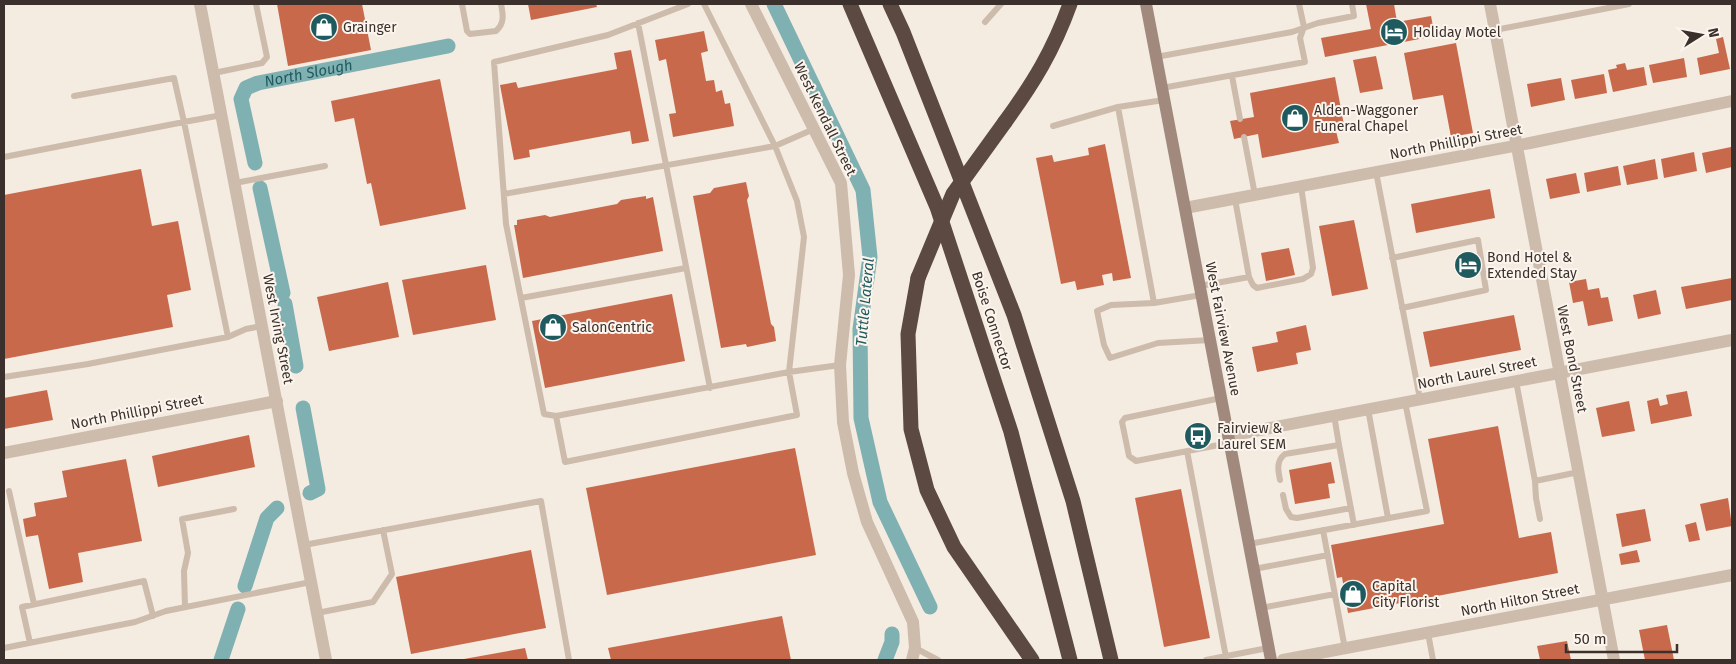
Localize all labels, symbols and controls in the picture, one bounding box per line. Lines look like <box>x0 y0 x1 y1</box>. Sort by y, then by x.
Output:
north arrow <box>1676 10 1726 60</box>
shop icon: Grainger <box>309 12 339 42</box>
hotel icon: Holiday Motel <box>1379 17 1409 47</box>
place label: Grainger <box>343 19 397 36</box>
place label: Holiday Motel <box>1413 24 1501 41</box>
text: N <box>1704 26 1723 39</box>
water label: North Slough <box>263 56 354 91</box>
street label: West Kendall Street <box>790 60 860 179</box>
place label: Alden-Waggoner Funeral Chapel <box>1314 102 1419 135</box>
shop icon: Alden-Waggoner Funeral Chapel <box>1280 103 1310 133</box>
street label: North Phillippi Street <box>1388 121 1525 163</box>
place label: Bond Hotel & Extended Stay <box>1487 249 1577 282</box>
hotel icon: Bond Hotel & Extended Stay <box>1453 250 1483 280</box>
water label: Tuttle Lateral <box>852 257 878 347</box>
street label: West Fairview Avenue <box>1202 261 1244 397</box>
street label: Boise Connector <box>968 269 1016 373</box>
street label: West Irving Street <box>259 272 297 386</box>
street label: West Bond Street <box>1553 304 1591 415</box>
shop icon: SalonCentric <box>538 312 568 342</box>
place label: SalonCentric <box>572 319 652 336</box>
street label: North Laurel Street <box>1416 353 1539 393</box>
street label: North Phillippi Street <box>69 391 206 433</box>
place label: Fairview & Laurel SEM <box>1217 420 1286 453</box>
bus stop icon: Fairview & Laurel SEM <box>1183 421 1213 451</box>
place label: Capital City Florist <box>1372 578 1440 611</box>
shop icon: Capital City Florist <box>1338 579 1368 609</box>
street label: North Hilton Street <box>1459 580 1582 620</box>
scale bar <box>1566 622 1677 654</box>
text: 50 m <box>1574 630 1607 648</box>

